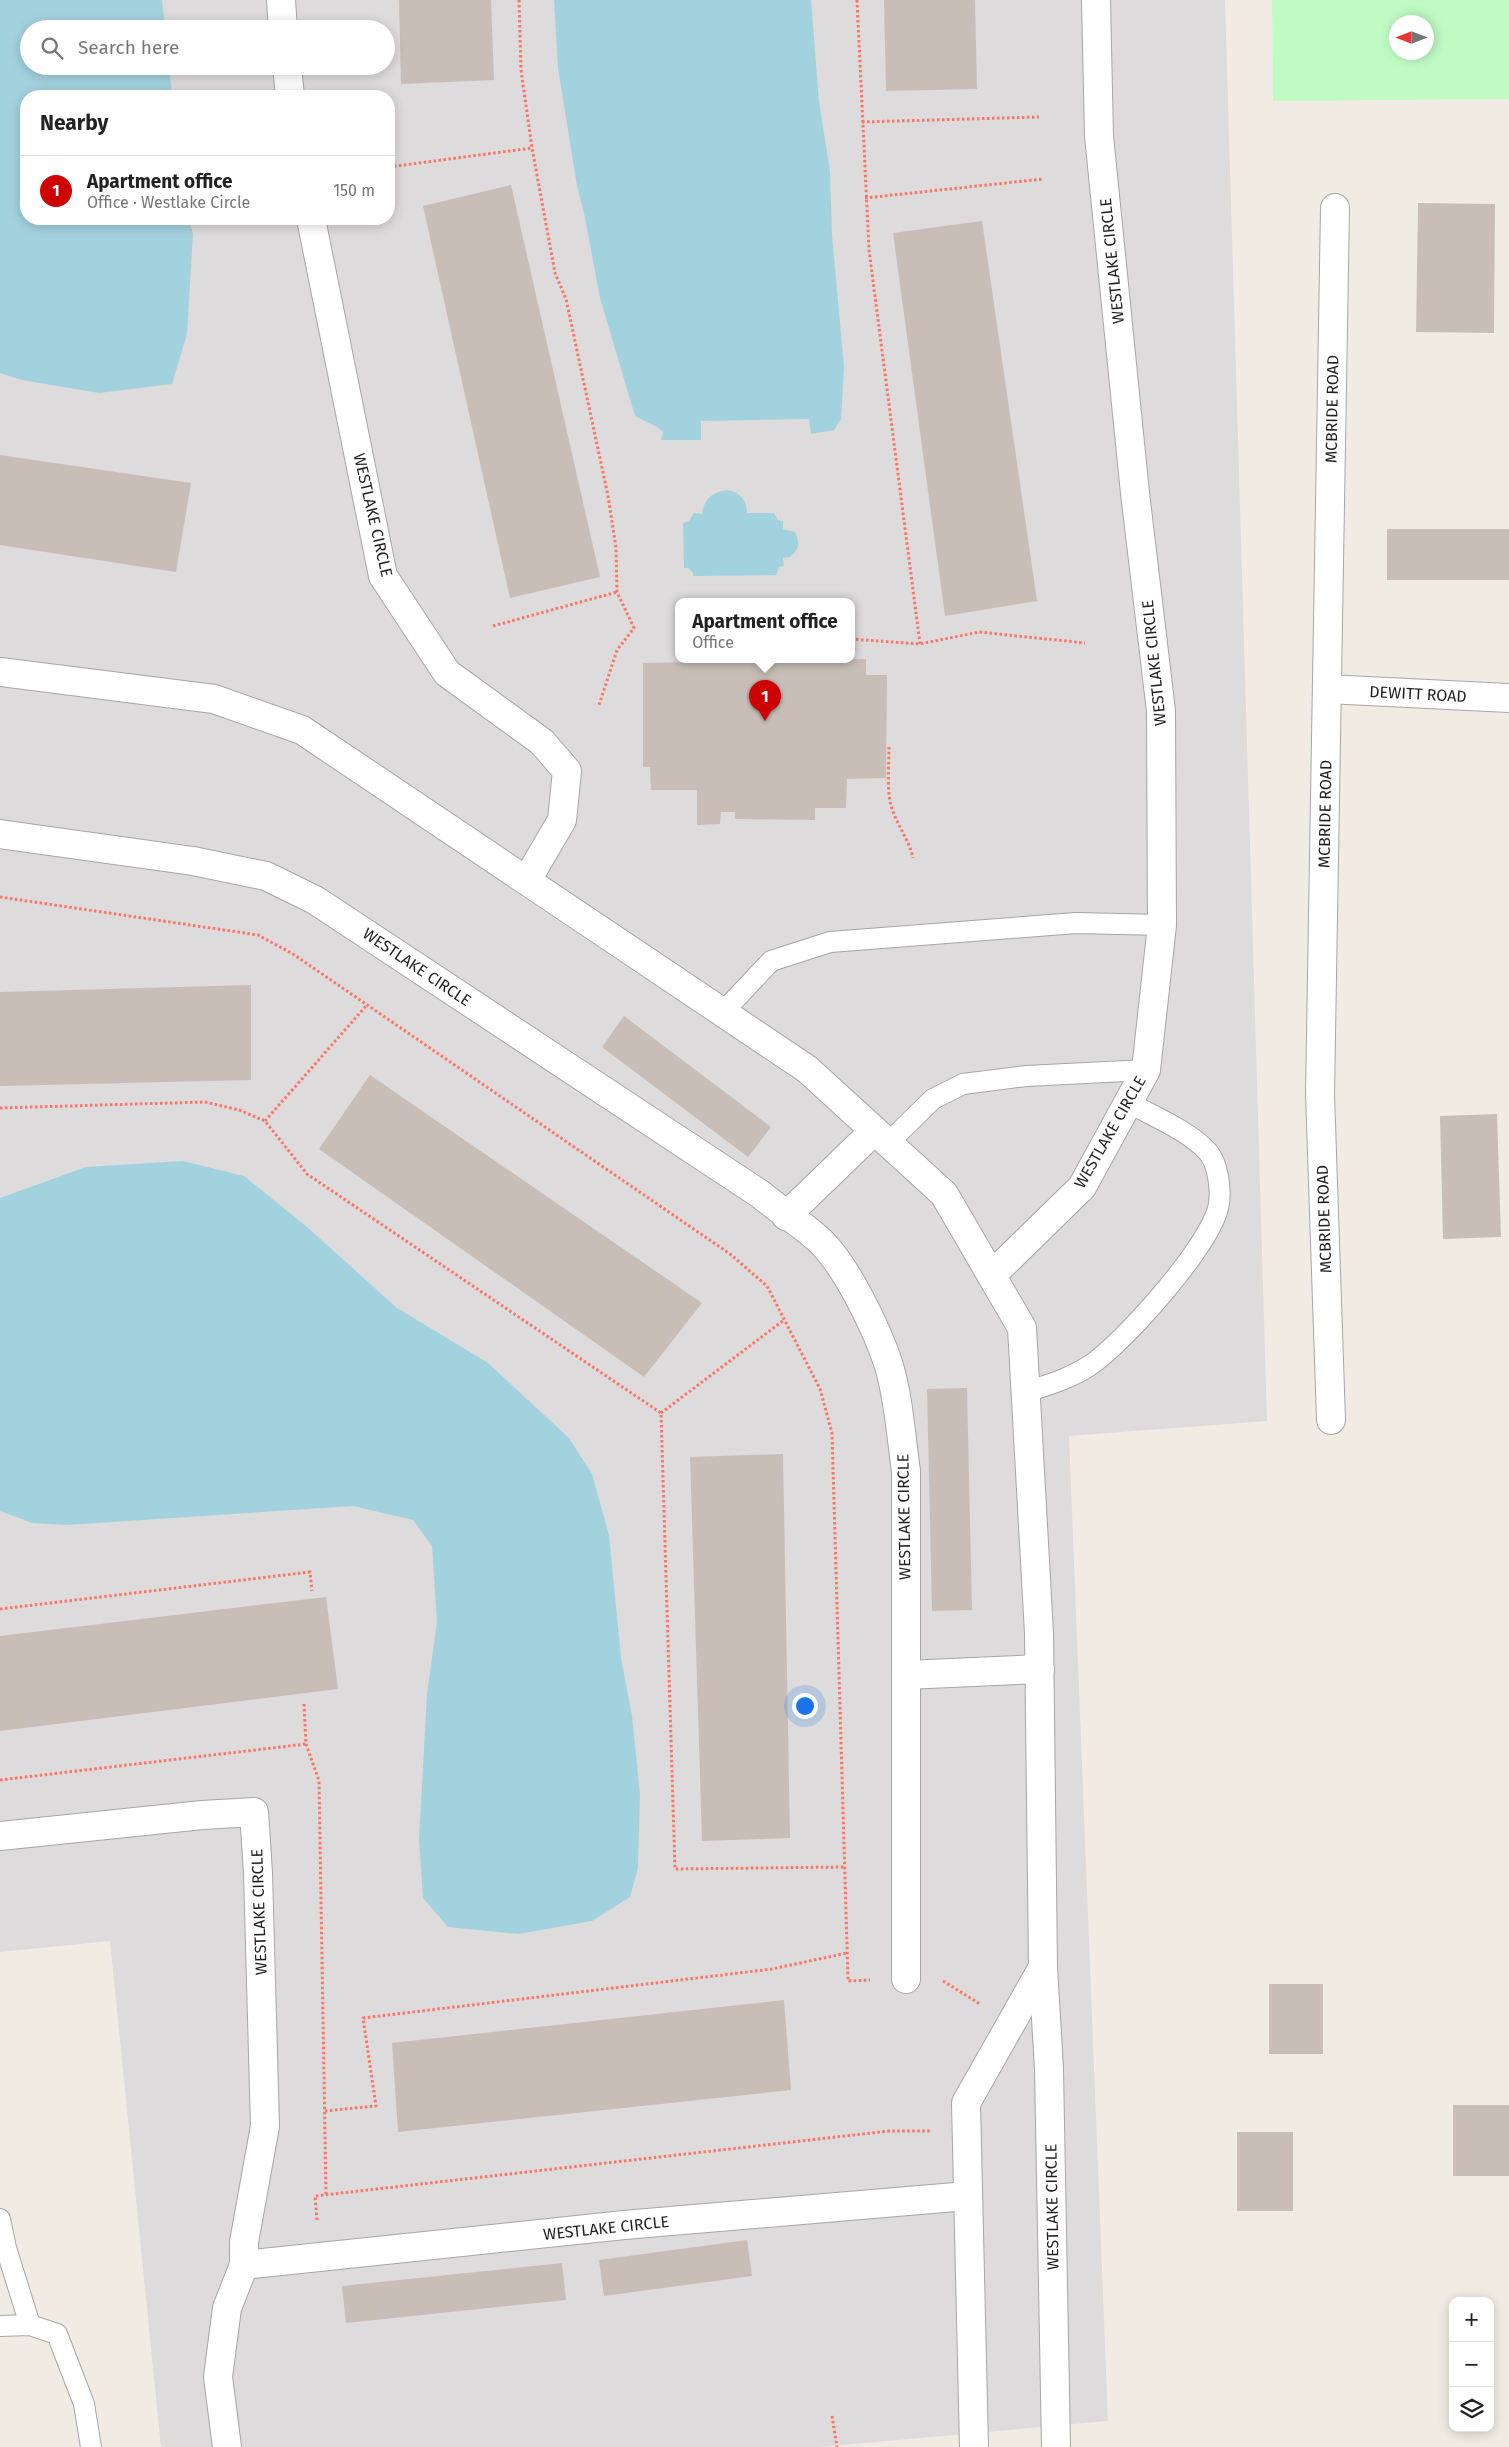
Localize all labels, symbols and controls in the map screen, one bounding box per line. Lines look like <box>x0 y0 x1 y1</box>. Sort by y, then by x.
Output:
north arrow <box>1389 15 1434 60</box>
search box <box>20 20 395 75</box>
icon: search <box>38 34 66 62</box>
text: Search here <box>78 36 179 59</box>
text: Nearby <box>40 110 108 136</box>
text: Apartment office <box>87 170 233 193</box>
text: 1 <box>52 181 60 200</box>
text: 150 m <box>333 181 375 200</box>
text: Office · Westlake Circle <box>87 193 250 212</box>
street label: WESTLAKE CIRCLE <box>1096 197 1128 325</box>
street label: MCBRIDE ROAD <box>1322 355 1342 463</box>
street label: WESTLAKE CIRCLE <box>350 451 396 579</box>
popup <box>675 598 855 663</box>
street label: WESTLAKE CIRCLE <box>1138 599 1170 727</box>
text: Apartment office <box>692 610 838 633</box>
text: Office <box>692 633 734 652</box>
pin: 1 <box>749 680 781 721</box>
street label: DEWITT ROAD <box>1369 682 1467 706</box>
street label: MCBRIDE ROAD <box>1315 760 1335 868</box>
street label: WESTLAKE CIRCLE <box>359 924 475 1010</box>
street label: WESTLAKE CIRCLE <box>1070 1073 1150 1191</box>
street label: MCBRIDE ROAD <box>1313 1164 1335 1274</box>
street label: WESTLAKE CIRCLE <box>893 1454 915 1580</box>
your location <box>792 1693 818 1719</box>
street label: WESTLAKE CIRCLE <box>247 1849 271 1975</box>
street label: WESTLAKE CIRCLE <box>1041 2144 1063 2270</box>
street label: WESTLAKE CIRCLE <box>542 2212 670 2244</box>
map controls <box>1449 2297 1494 2432</box>
button: + <box>1449 2297 1494 2342</box>
button: − <box>1449 2342 1494 2387</box>
button: layers <box>1449 2387 1494 2432</box>

